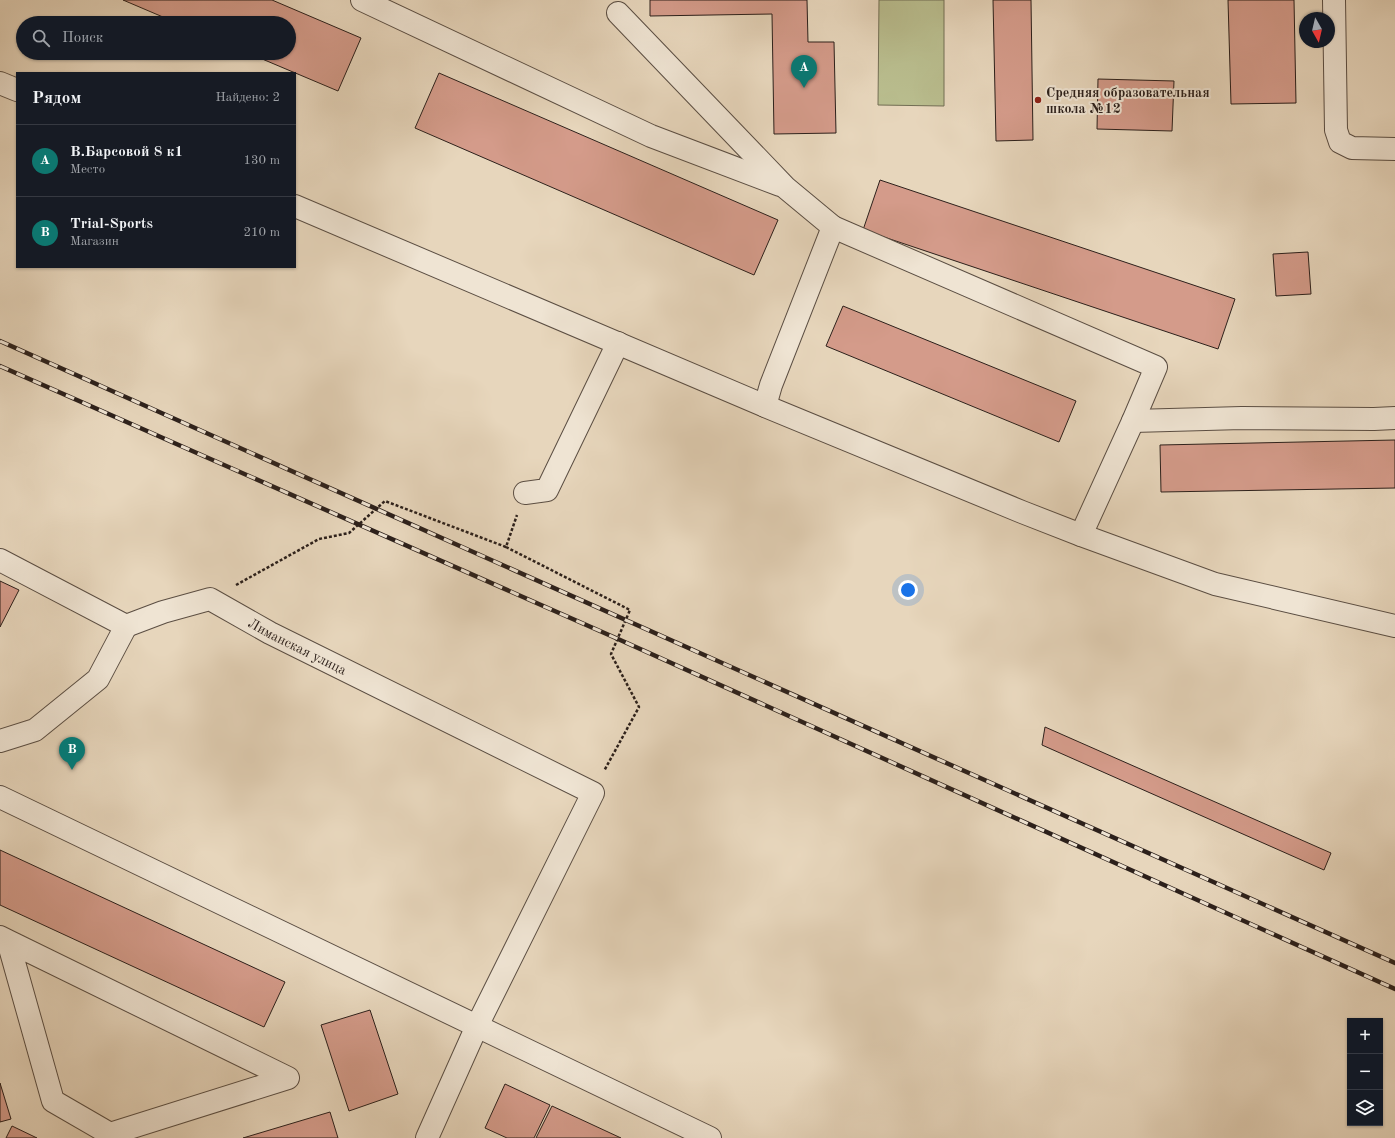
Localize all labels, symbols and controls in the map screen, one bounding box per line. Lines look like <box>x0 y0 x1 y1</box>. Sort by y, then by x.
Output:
north arrow <box>1299 12 1335 48</box>
search box <box>16 16 296 60</box>
icon: search <box>30 27 52 49</box>
text: Поиск <box>62 31 103 46</box>
pin: A <box>791 55 817 88</box>
place label: Средняя образовательная школа №12 <box>1046 86 1210 116</box>
text: Рядом <box>32 90 81 107</box>
text: Найдено: 2 <box>216 91 280 104</box>
marker: Средняя образовательная школа №12 <box>1033 95 1043 105</box>
text: В.Барсовой 8 к1 <box>70 145 183 160</box>
text: A <box>40 154 50 167</box>
text: 130 m <box>243 154 280 167</box>
text: Место <box>70 163 105 176</box>
text: Trial-Sports <box>70 217 153 232</box>
text: B <box>40 226 50 239</box>
text: 210 m <box>243 226 280 239</box>
text: Магазин <box>70 235 119 248</box>
your location <box>898 580 918 600</box>
street label: Лиманская улица <box>245 616 349 678</box>
pin: B <box>59 737 85 770</box>
map controls <box>1347 1018 1383 1126</box>
button: + <box>1347 1018 1383 1054</box>
button: − <box>1347 1054 1383 1090</box>
button: layers <box>1347 1090 1383 1126</box>

